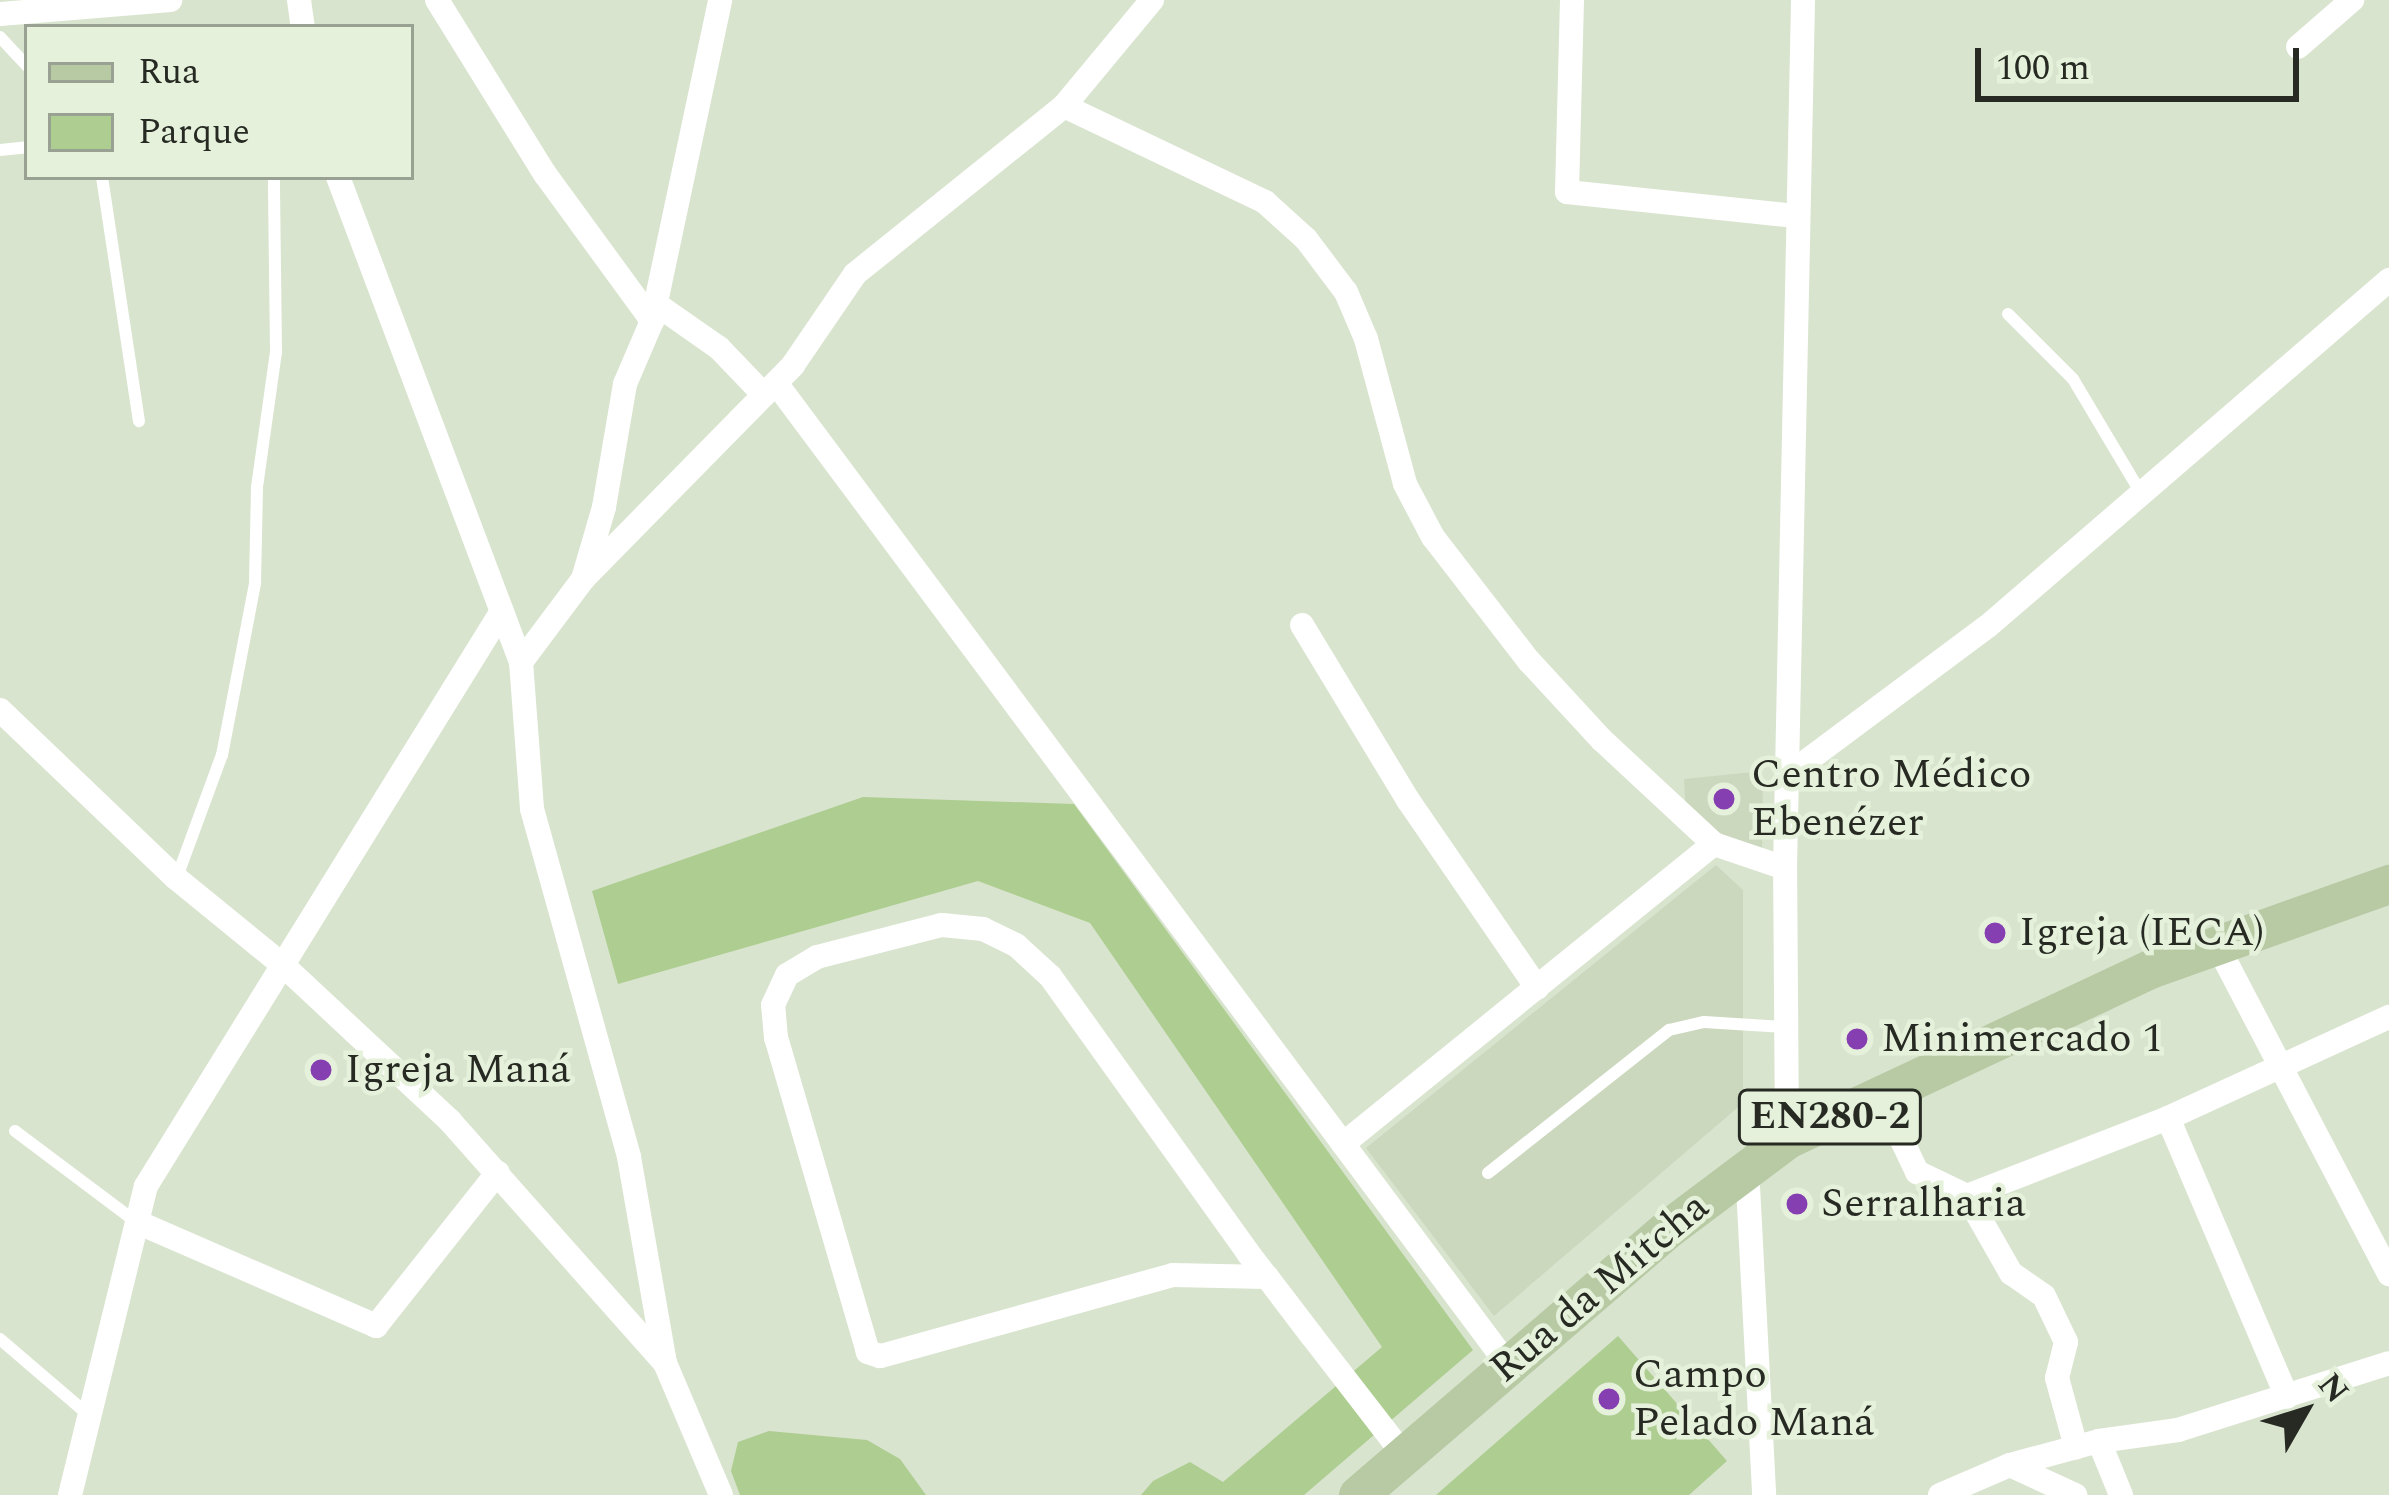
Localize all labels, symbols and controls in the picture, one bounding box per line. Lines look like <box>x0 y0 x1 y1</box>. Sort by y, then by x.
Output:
legend <box>24 24 414 180</box>
scale bar <box>1981 24 2305 98</box>
text: 100 m <box>1996 41 2090 96</box>
text: Rua <box>138 45 200 100</box>
text: Parque <box>138 105 250 160</box>
place label: Centro Médico Ebenézer <box>1751 750 2031 848</box>
marker: Centro Médico Ebenézer <box>1708 783 1740 815</box>
place label: Igreja (IECA) <box>2019 908 2264 958</box>
marker: Igreja (IECA) <box>1982 920 2008 946</box>
place label: Minimercado 1 <box>1881 1014 2163 1064</box>
marker: Minimercado 1 <box>1844 1026 1870 1052</box>
place label: Igreja Maná <box>345 1045 571 1095</box>
marker: Igreja Maná <box>308 1057 334 1083</box>
road number: EN280-2 <box>1737 1084 1923 1150</box>
place label: Serralharia <box>1821 1179 2026 1229</box>
street label: Rua da Mitcha <box>1480 1182 1720 1394</box>
marker: Serralharia <box>1784 1191 1810 1217</box>
place label: Campo Pelado Maná <box>1633 1350 1874 1448</box>
north arrow <box>2245 1351 2365 1471</box>
text: N <box>2305 1362 2361 1415</box>
marker: Campo Pelado Maná <box>1596 1386 1622 1412</box>

